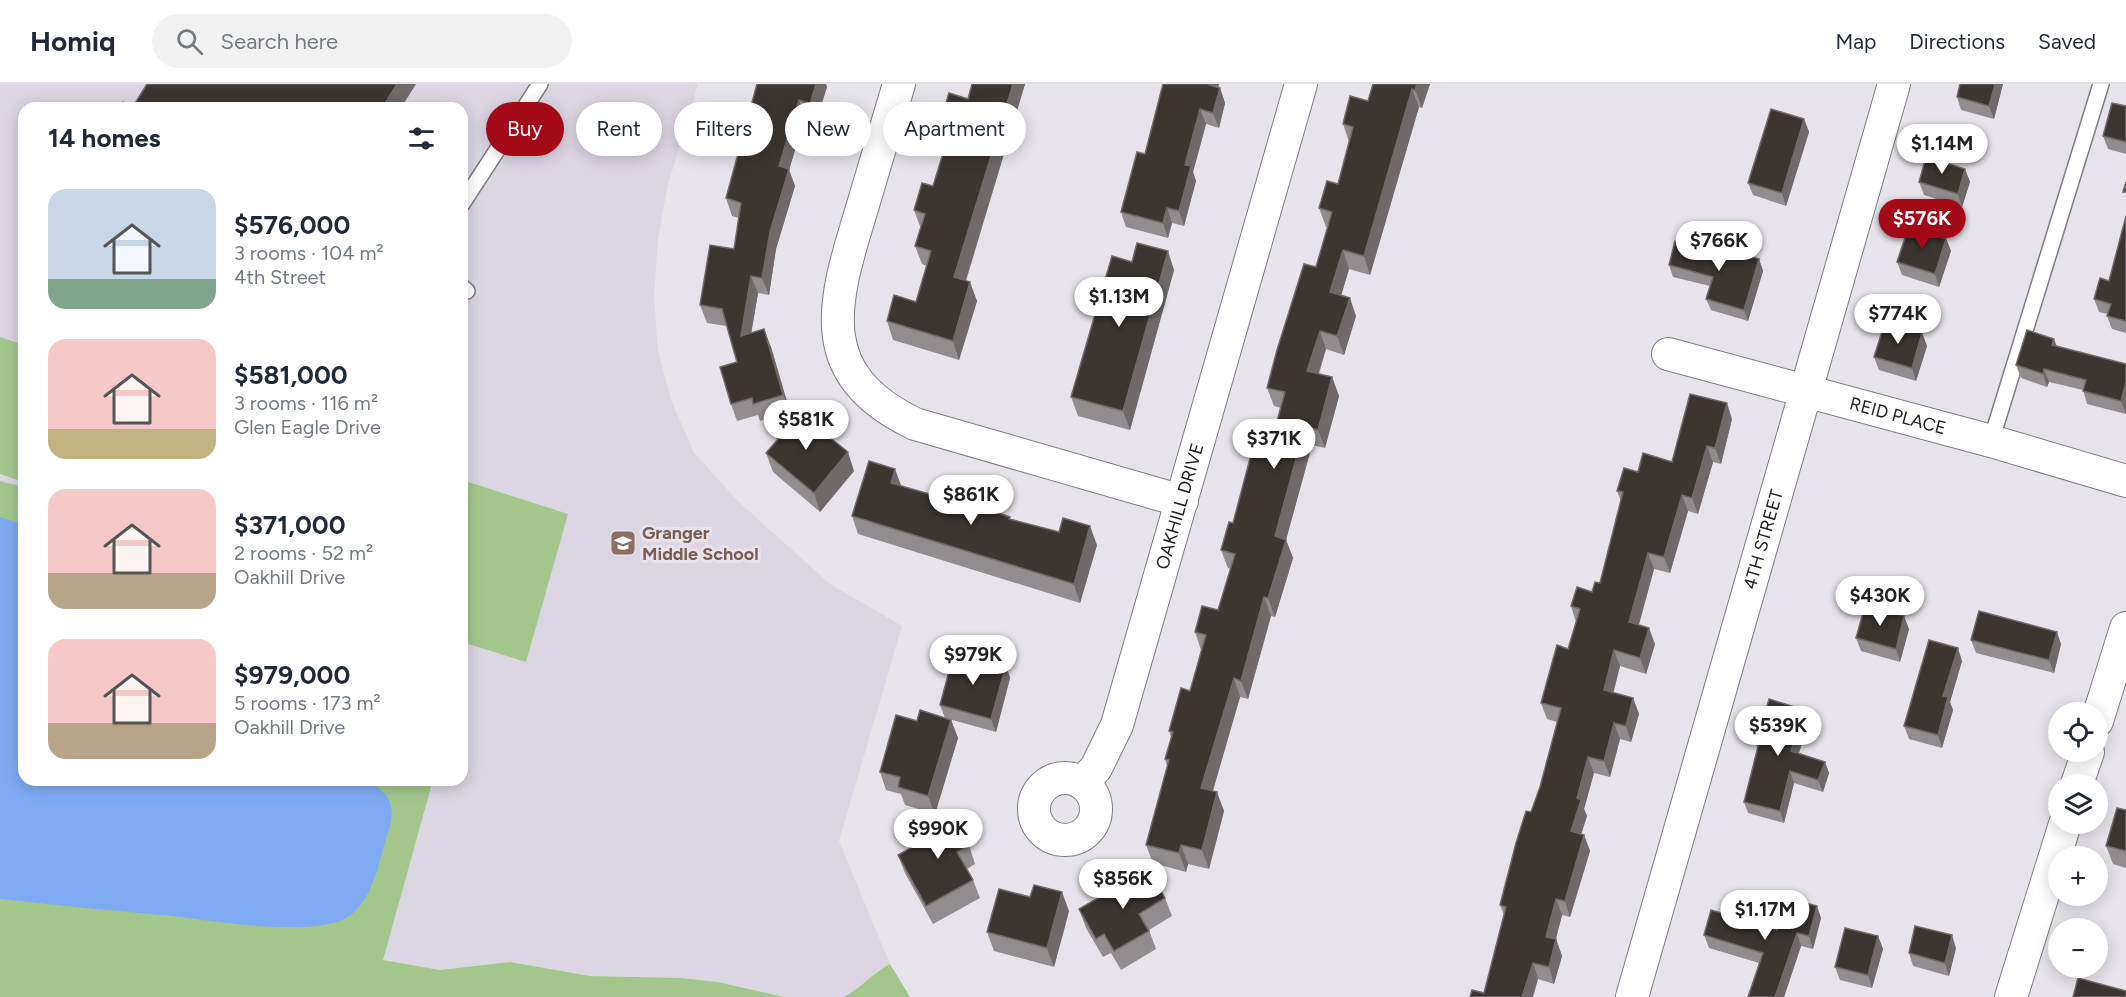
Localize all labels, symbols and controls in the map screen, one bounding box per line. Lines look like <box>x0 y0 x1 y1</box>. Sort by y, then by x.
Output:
search box <box>152 14 572 68</box>
text: Homiq <box>30 24 116 58</box>
icon: search <box>173 25 206 58</box>
text: Search here <box>221 28 338 55</box>
text: Map <box>1835 29 1876 54</box>
text: Directions <box>1909 29 2005 54</box>
text: Saved <box>2038 29 2096 54</box>
chip: Buy <box>486 102 564 156</box>
chip: Rent <box>576 102 662 156</box>
chip: Filters <box>674 102 773 156</box>
chip: New <box>785 102 871 156</box>
chip: Apartment <box>883 102 1026 156</box>
text: 14 homes <box>48 122 161 154</box>
icon: filters <box>405 122 438 155</box>
pin: $1.14M <box>1893 124 1991 175</box>
text: $1.14M <box>1911 131 1973 155</box>
pin: $576K <box>1880 199 1964 250</box>
text: $576K <box>1893 206 1951 230</box>
text: $576,000 <box>234 209 350 241</box>
icon: home <box>96 213 168 285</box>
pin: $766K <box>1677 221 1761 272</box>
text: $766K <box>1690 228 1748 252</box>
text: 3 rooms · 104 m² <box>234 241 384 265</box>
text: 4th Street <box>234 265 326 289</box>
pin: $1.13M <box>1070 277 1168 328</box>
text: $1.13M <box>1088 284 1150 308</box>
pin: $774K <box>1856 294 1940 345</box>
text: $774K <box>1868 301 1928 325</box>
text: $581,000 <box>234 359 348 391</box>
icon: home <box>96 363 168 435</box>
text: 3 rooms · 116 m² <box>234 391 378 415</box>
street label: REID PLACE <box>1847 392 1948 439</box>
pin: $581K <box>764 400 848 451</box>
text: $581K <box>778 407 834 431</box>
text: Glen Eagle Drive <box>234 415 381 439</box>
pin: $371K <box>1232 419 1316 470</box>
text: $371K <box>1246 426 1302 450</box>
street label: OAKHILL DRIVE <box>1151 440 1208 572</box>
pin: $861K <box>929 475 1013 526</box>
text: $861K <box>943 482 999 506</box>
street label: 4TH STREET <box>1739 487 1788 592</box>
text: $371,000 <box>234 509 346 541</box>
icon: home <box>96 513 168 585</box>
place label: Granger Middle School <box>642 522 759 565</box>
school or university icon: Granger Middle School <box>608 528 638 558</box>
text: 2 rooms · 52 m² <box>234 541 373 565</box>
text: Oakhill Drive <box>234 565 345 589</box>
pin: $430K <box>1838 576 1922 627</box>
text: $430K <box>1849 583 1911 607</box>
pin: $979K <box>931 635 1015 686</box>
text: $979K <box>944 642 1002 666</box>
text: $979,000 <box>234 659 350 691</box>
icon: home <box>96 663 168 735</box>
text: 5 rooms · 173 m² <box>234 691 381 715</box>
map controls <box>2048 702 2108 978</box>
button: locate <box>2048 702 2108 762</box>
pin: $539K <box>1736 706 1820 757</box>
text: $539K <box>1749 713 1807 737</box>
text: Oakhill Drive <box>234 715 345 739</box>
button: layers <box>2048 774 2108 834</box>
pin: $990K <box>896 809 980 860</box>
text: $990K <box>908 816 968 840</box>
button: + <box>2048 846 2108 906</box>
pin: $856K <box>1081 859 1165 910</box>
text: $856K <box>1093 866 1153 890</box>
pin: $1.17M <box>1716 890 1814 941</box>
text: $1.17M <box>1734 897 1796 921</box>
button: − <box>2048 918 2108 978</box>

